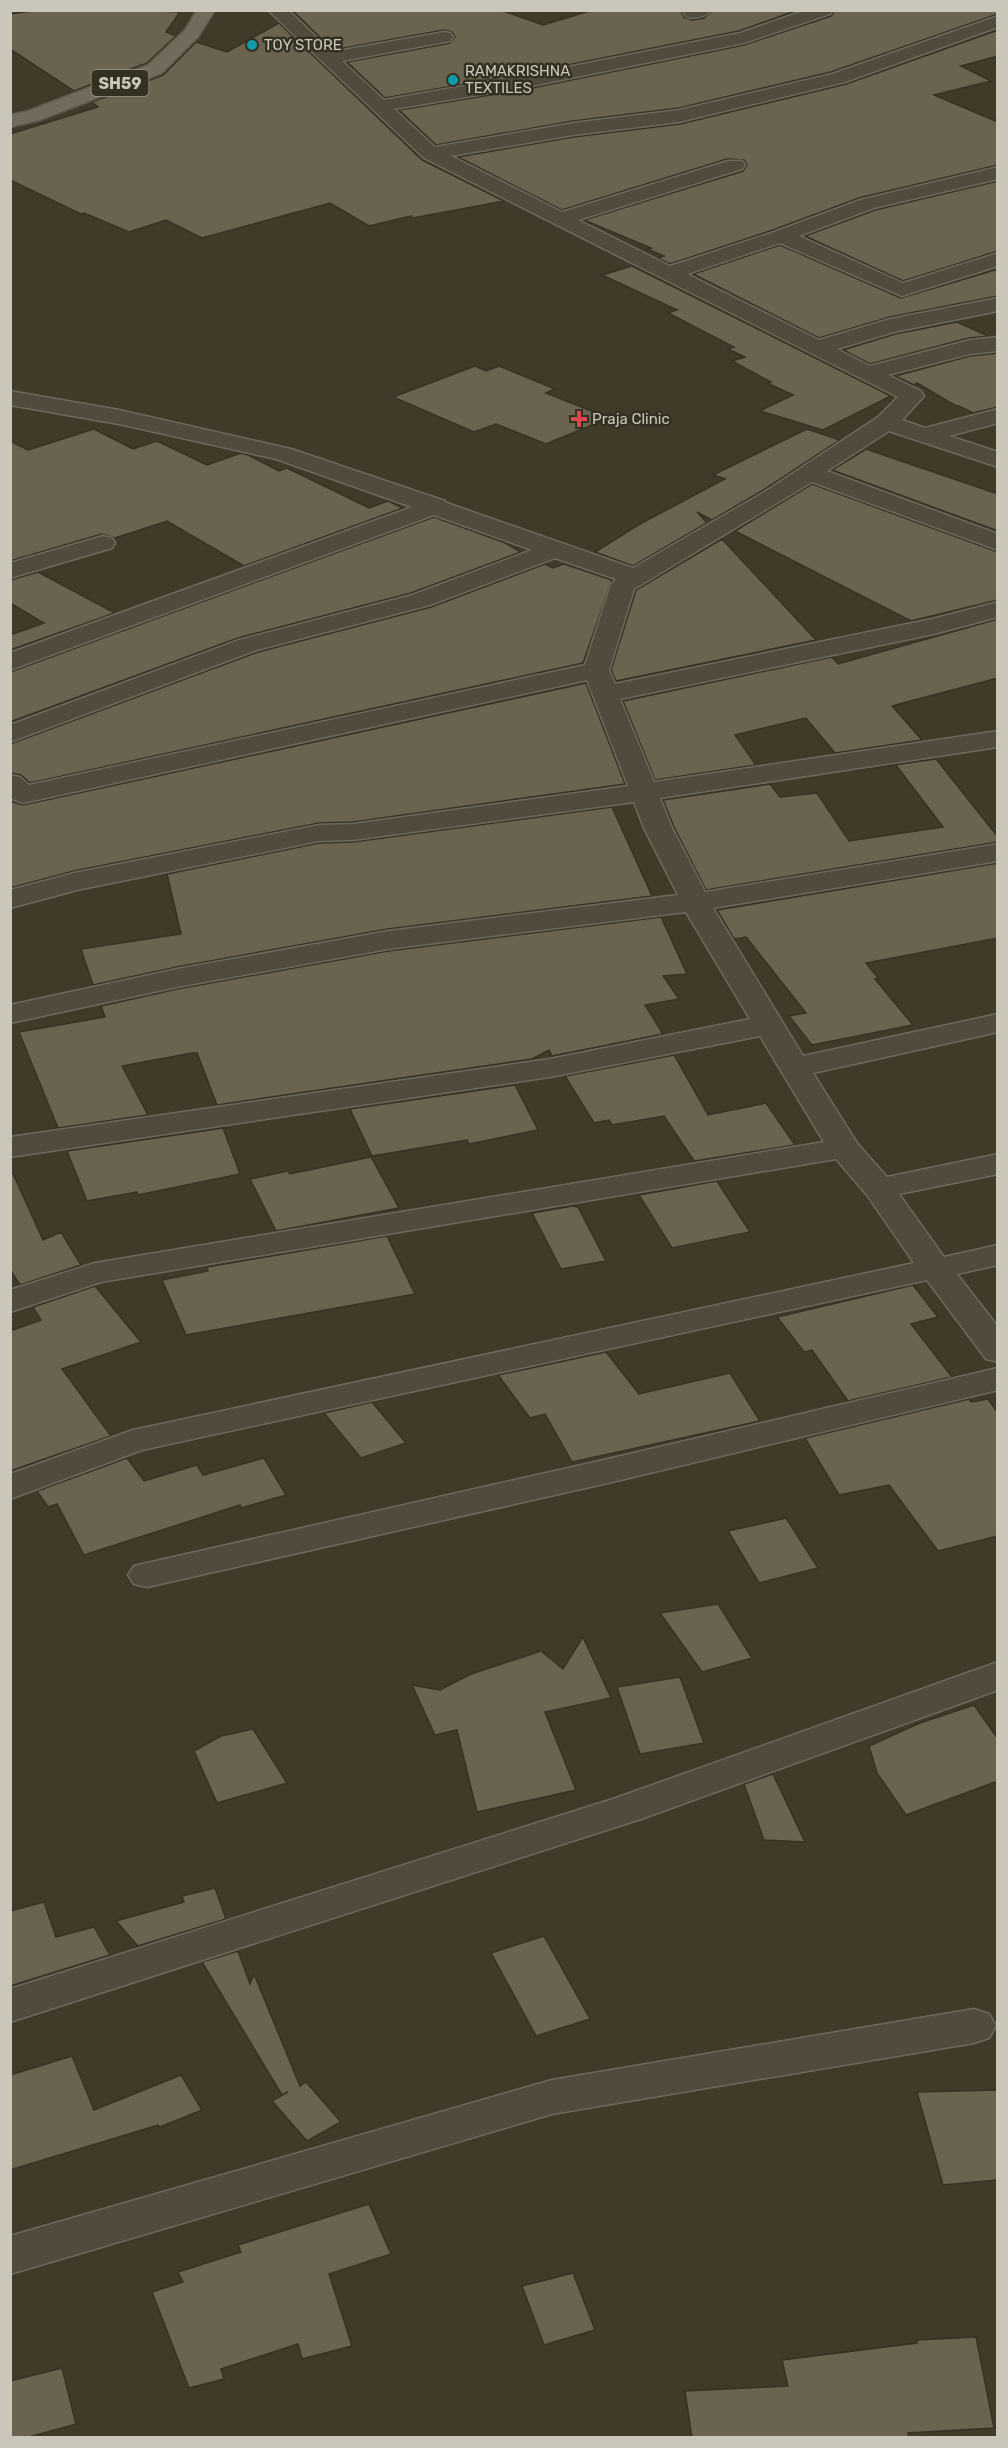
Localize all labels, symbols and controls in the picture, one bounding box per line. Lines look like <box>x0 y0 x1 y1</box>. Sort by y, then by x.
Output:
place label: TOY STORE <box>264 36 342 54</box>
marker: TOY STORE <box>245 38 259 52</box>
place label: RAMAKRISHNA TEXTILES <box>465 62 570 97</box>
road number: SH59 <box>92 70 148 96</box>
marker: RAMAKRISHNA TEXTILES <box>446 73 460 87</box>
marker: Praja Clinic <box>570 410 588 428</box>
place label: Praja Clinic <box>592 410 670 428</box>

